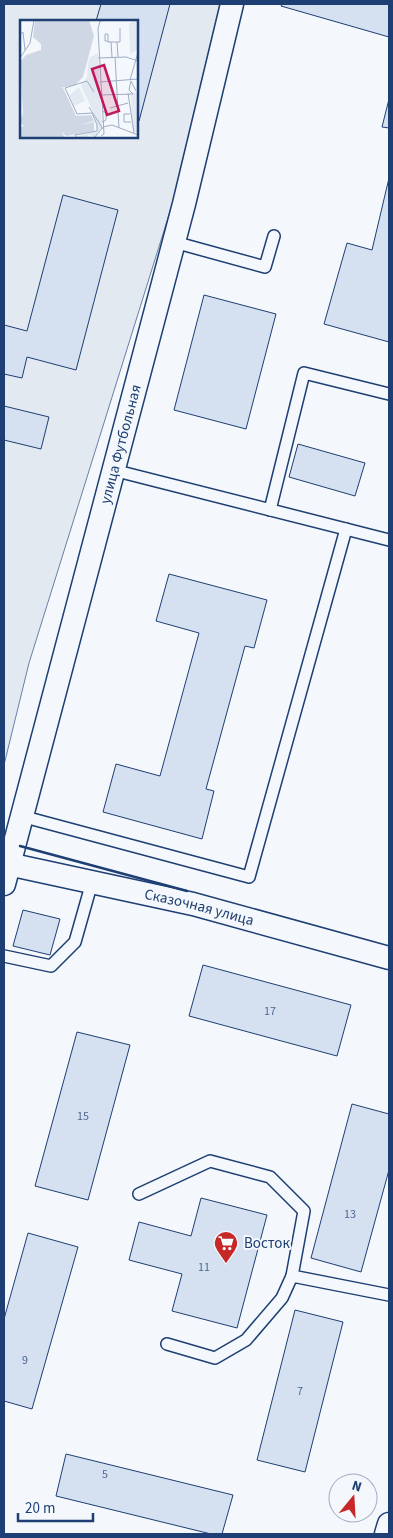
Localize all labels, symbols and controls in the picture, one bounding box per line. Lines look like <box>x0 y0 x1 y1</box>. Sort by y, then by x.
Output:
inset map <box>20 20 138 138</box>
street label: улица Футбольная <box>95 382 146 506</box>
street label: Сказочная улица <box>143 883 256 931</box>
house number: 17 <box>264 1003 276 1020</box>
house number: 15 <box>77 1108 89 1125</box>
house number: 13 <box>344 1206 356 1223</box>
supermarket icon: Восток <box>213 1230 239 1264</box>
place label: Восток <box>244 1233 290 1254</box>
house number: 11 <box>198 1259 210 1276</box>
house number: 9 <box>22 1352 28 1369</box>
house number: 7 <box>297 1383 303 1400</box>
house number: 5 <box>102 1466 108 1483</box>
north arrow <box>328 1473 378 1523</box>
text: N <box>349 1476 364 1498</box>
scale bar <box>18 1490 92 1522</box>
text: 20 m <box>25 1498 55 1519</box>

